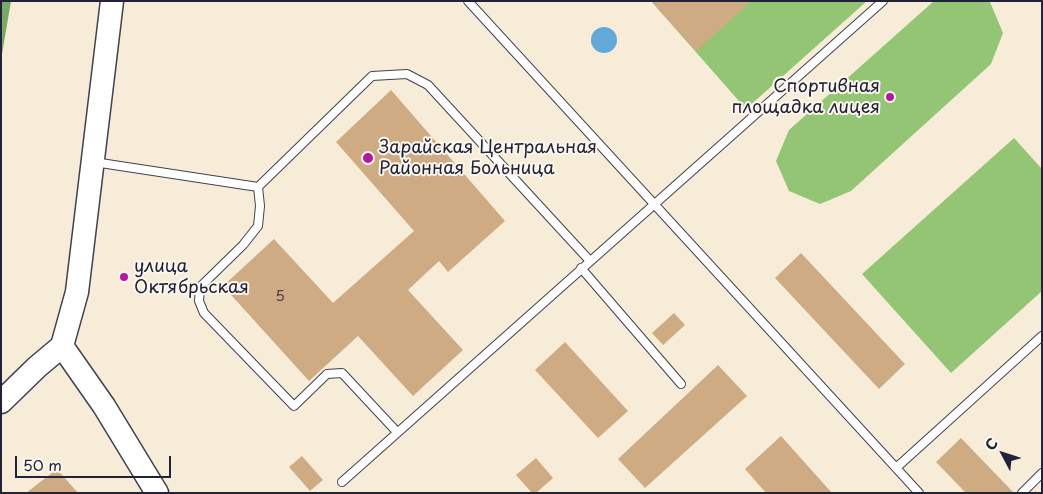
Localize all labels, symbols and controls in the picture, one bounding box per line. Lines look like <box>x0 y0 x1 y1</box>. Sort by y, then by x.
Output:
place label: Спортивная площадка лицея <box>732 76 880 118</box>
marker: Спортивная площадка лицея <box>884 91 896 103</box>
place label: Зарайская Центральная Районная Больница <box>379 137 597 180</box>
marker: Зарайская Центральная Районная Больница <box>361 151 375 165</box>
place label: улица Октябрьская <box>134 256 249 298</box>
marker: улица Октябрьская <box>118 271 130 283</box>
house number: 5 <box>275 288 285 306</box>
north arrow <box>978 429 1028 479</box>
text: С <box>980 433 1003 455</box>
scale bar <box>18 446 174 478</box>
text: 50 m <box>23 453 62 476</box>

